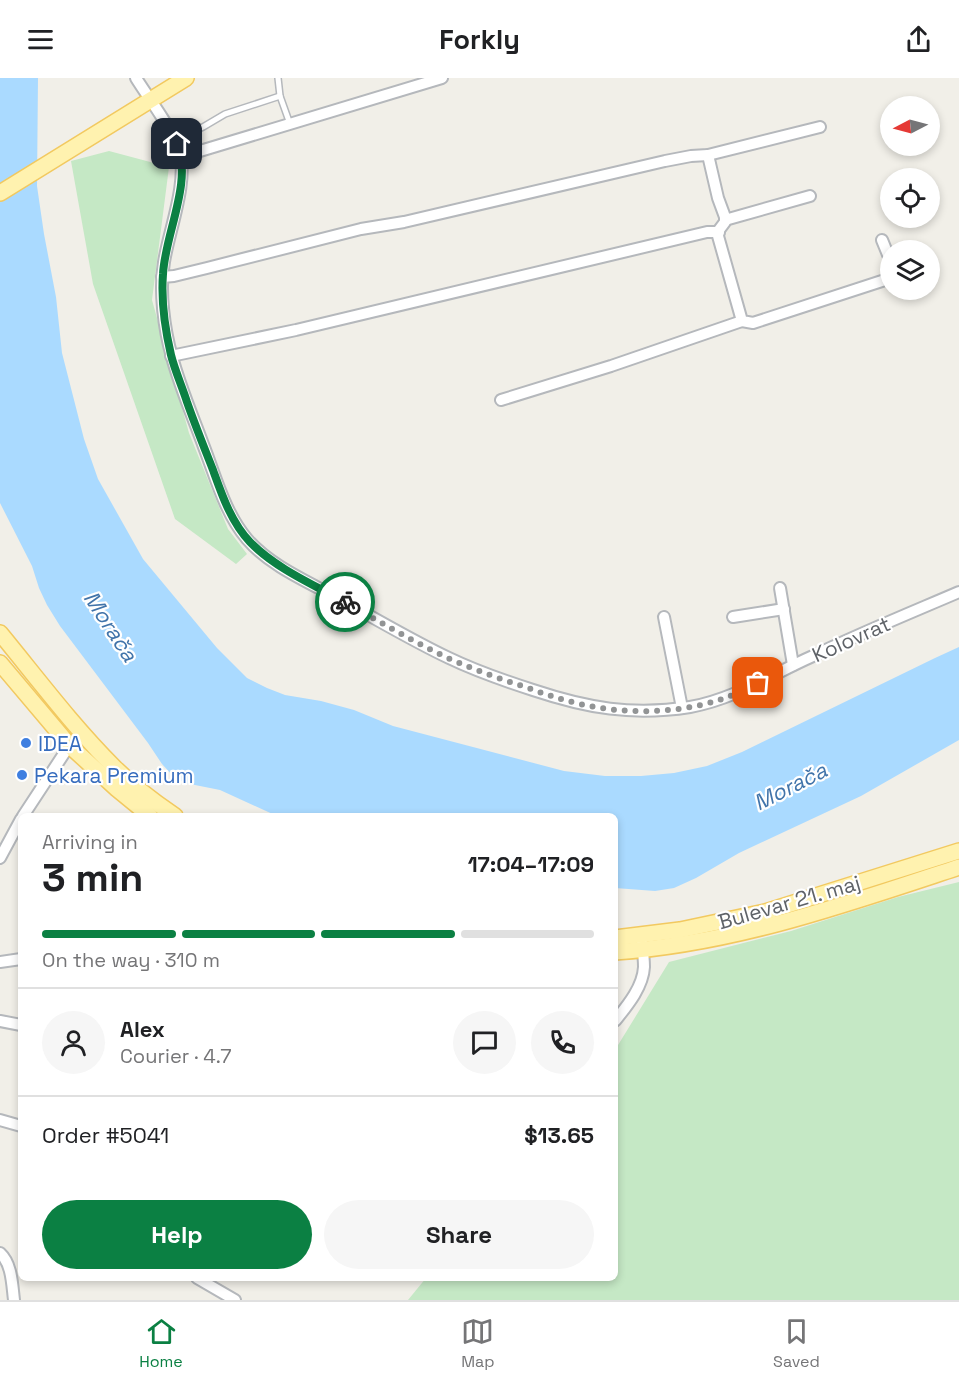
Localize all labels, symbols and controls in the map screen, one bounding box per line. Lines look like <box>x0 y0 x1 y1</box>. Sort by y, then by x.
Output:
text: Forkly <box>439 22 520 57</box>
icon: menu <box>24 23 57 56</box>
icon: share <box>902 23 935 56</box>
north arrow <box>880 96 940 156</box>
map controls <box>880 96 940 300</box>
pin <box>151 118 202 169</box>
icon: home <box>160 127 193 160</box>
button: locate <box>880 168 940 228</box>
button: layers <box>880 240 940 300</box>
courier <box>315 572 375 632</box>
water label: Morača <box>78 585 144 667</box>
icon: bike <box>329 586 362 619</box>
street label: Kolovrat <box>808 610 894 668</box>
pin <box>732 657 783 708</box>
icon: bag <box>741 666 774 699</box>
place label: IDEA <box>38 730 82 757</box>
marker: IDEA <box>19 736 33 750</box>
water label: Morača <box>749 756 832 816</box>
place label: Pekara Premium <box>34 762 194 789</box>
marker: Pekara Premium <box>15 768 29 782</box>
text: Arriving in <box>42 829 138 855</box>
text: 17:04–17:09 <box>468 850 594 878</box>
text: 3 min <box>42 853 143 902</box>
street label: Bulevar 21. maj <box>715 869 863 935</box>
text: On the way · 310 m <box>42 947 220 973</box>
button: person <box>42 1011 105 1074</box>
button: chat <box>453 1011 516 1074</box>
button: phone <box>531 1011 594 1074</box>
text: Alex <box>120 1015 165 1043</box>
text: Courier · 4.7 <box>120 1043 231 1069</box>
text: Order #5041 <box>42 1121 169 1149</box>
text: $13.65 <box>524 1121 594 1149</box>
button: Help <box>42 1200 312 1269</box>
button: Share <box>324 1200 594 1269</box>
tab: Home <box>139 1315 183 1372</box>
tab: Map <box>461 1315 495 1372</box>
tab: Saved <box>773 1315 820 1372</box>

